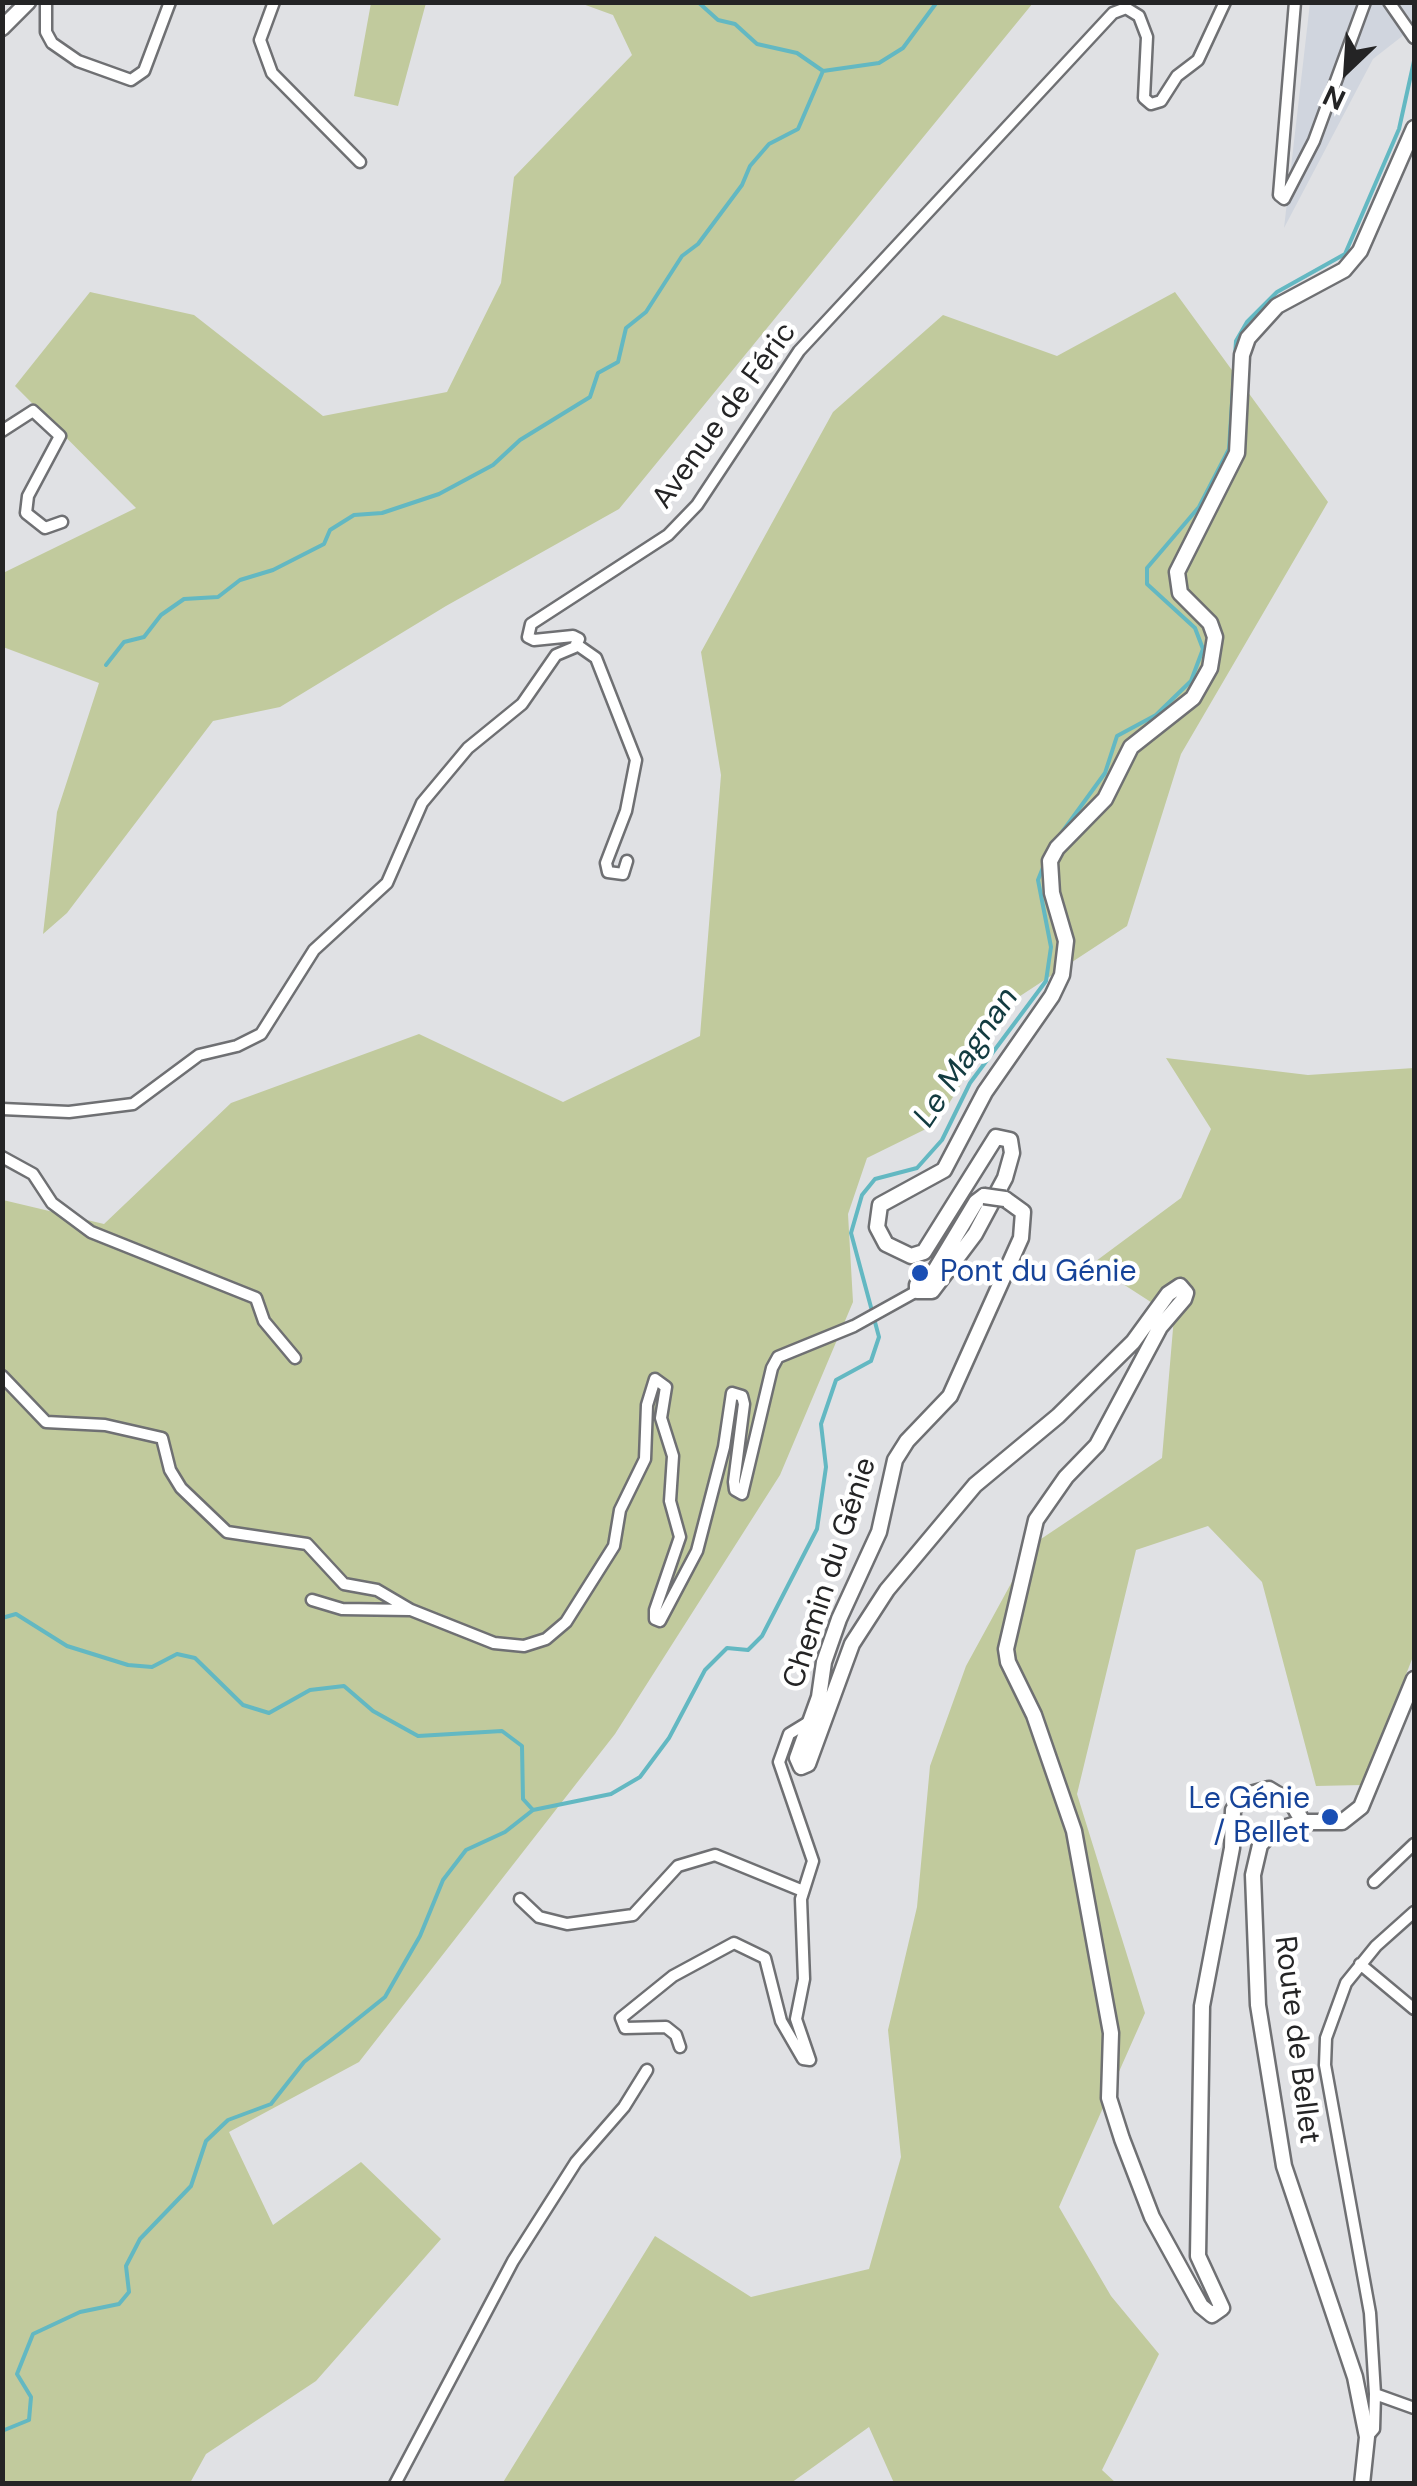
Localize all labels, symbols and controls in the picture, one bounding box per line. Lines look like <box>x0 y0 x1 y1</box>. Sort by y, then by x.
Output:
north arrow <box>1297 20 1397 120</box>
text: N <box>1317 77 1351 119</box>
street label: Avenue de Féric <box>645 316 805 516</box>
water label: Le Magnan <box>906 981 1028 1135</box>
place label: Pont du Génie <box>940 1255 1136 1291</box>
marker: Pont du Génie <box>909 1262 931 1284</box>
street label: Chemin du Génie <box>777 1453 885 1693</box>
place label: Le Génie / Bellet <box>1189 1782 1310 1852</box>
marker: Le Génie / Bellet <box>1319 1806 1341 1828</box>
street label: Route de Bellet <box>1265 1934 1327 2146</box>

